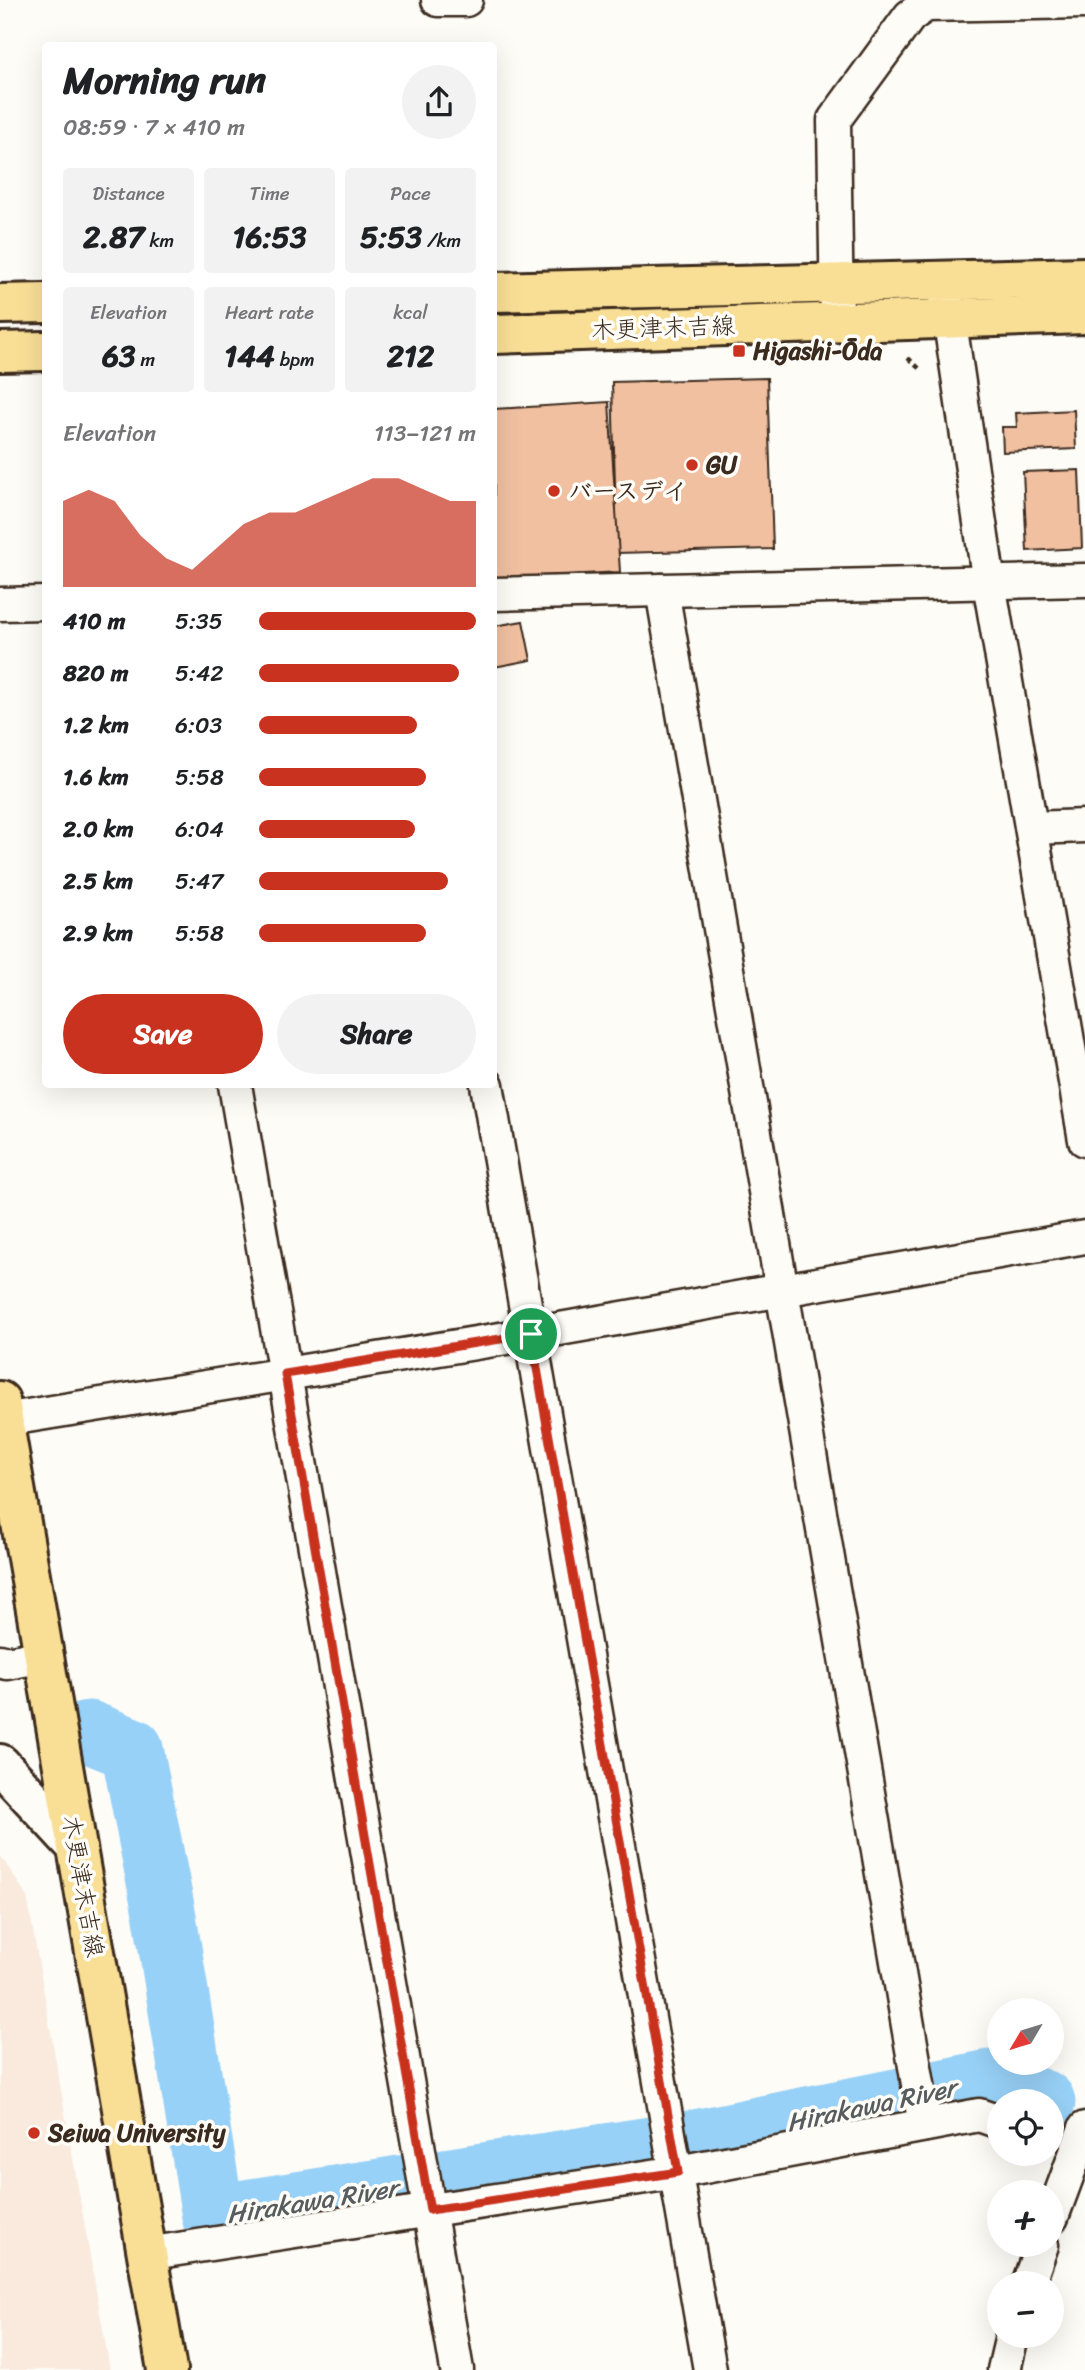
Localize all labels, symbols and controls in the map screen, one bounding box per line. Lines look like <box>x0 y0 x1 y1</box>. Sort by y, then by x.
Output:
text: Morning run <box>63 47 266 114</box>
button: share <box>402 65 476 139</box>
text: 08:59 · 7 × 410 m <box>63 107 245 148</box>
text: Distance <box>92 177 165 210</box>
text: Time <box>249 177 290 210</box>
text: Pace <box>390 177 431 210</box>
text: 2.87 <box>83 210 144 264</box>
text: 16:53 <box>233 210 306 264</box>
text: 5:53 <box>360 210 422 264</box>
text: km <box>144 224 174 257</box>
text: /km <box>422 224 461 257</box>
text: Elevation <box>90 296 167 329</box>
text: Heart rate <box>225 296 314 329</box>
text: kcal <box>393 296 428 329</box>
street label: 木更津末吉線 <box>590 305 736 351</box>
text: 63 <box>102 329 135 383</box>
text: 144 <box>224 329 275 383</box>
text: 212 <box>387 329 434 383</box>
place label: Higashi-Ōda <box>753 330 882 372</box>
text: m <box>135 343 155 376</box>
text: bpm <box>275 343 315 376</box>
marker: Higashi-Ōda <box>731 343 747 359</box>
text: Elevation <box>63 413 156 454</box>
text: 113–121 m <box>374 413 476 454</box>
place label: GU <box>706 444 738 486</box>
marker: GU <box>684 457 700 473</box>
place label: バースデイ <box>568 470 688 512</box>
marker: バースデイ <box>546 483 562 499</box>
text: 410 m <box>63 601 125 642</box>
text: 5:35 <box>175 601 223 642</box>
text: 820 m <box>63 653 128 694</box>
text: 5:42 <box>175 653 224 694</box>
text: 1.2 km <box>63 705 129 746</box>
text: 6:03 <box>175 705 222 746</box>
text: 1.6 km <box>63 757 129 798</box>
text: 5:58 <box>175 757 224 798</box>
text: 2.0 km <box>63 809 134 850</box>
text: 6:04 <box>175 809 224 850</box>
text: 2.5 km <box>63 861 133 902</box>
text: 5:47 <box>175 861 224 902</box>
text: 2.9 km <box>63 913 133 954</box>
text: 5:58 <box>175 913 224 954</box>
button: Save <box>63 994 263 1074</box>
button: Share <box>277 994 476 1074</box>
pin <box>501 1304 561 1364</box>
icon: arrive <box>512 1315 550 1353</box>
street label: 木更津末吉線 <box>50 1811 116 1961</box>
north arrow <box>987 1998 1064 2076</box>
map controls <box>987 1998 1064 2348</box>
water label: Hirakawa River <box>782 2064 964 2145</box>
button: locate <box>987 2089 1064 2166</box>
place label: Seiwa University <box>47 2112 226 2154</box>
marker: Seiwa University <box>26 2125 42 2141</box>
water label: Hirakawa River <box>223 2164 405 2237</box>
button: + <box>987 2180 1064 2257</box>
button: − <box>987 2271 1064 2348</box>

